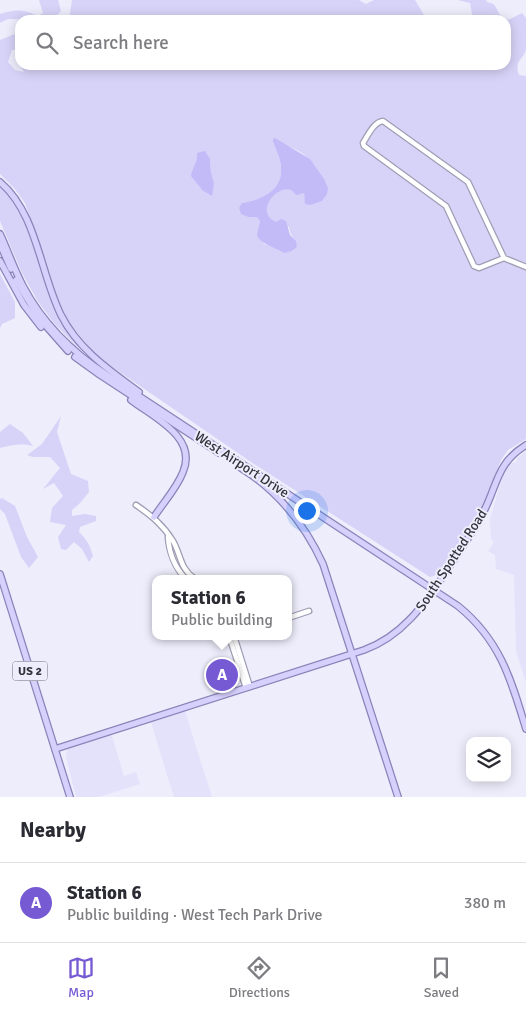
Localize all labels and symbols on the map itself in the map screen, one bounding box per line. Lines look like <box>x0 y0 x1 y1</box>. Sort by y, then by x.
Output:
street label: West Airport Drive <box>191 427 292 501</box>
your location <box>294 498 320 524</box>
street label: South Spotted Road <box>412 506 491 614</box>
pin: A <box>206 656 238 694</box>
road number: US 2 <box>12 661 48 680</box>

